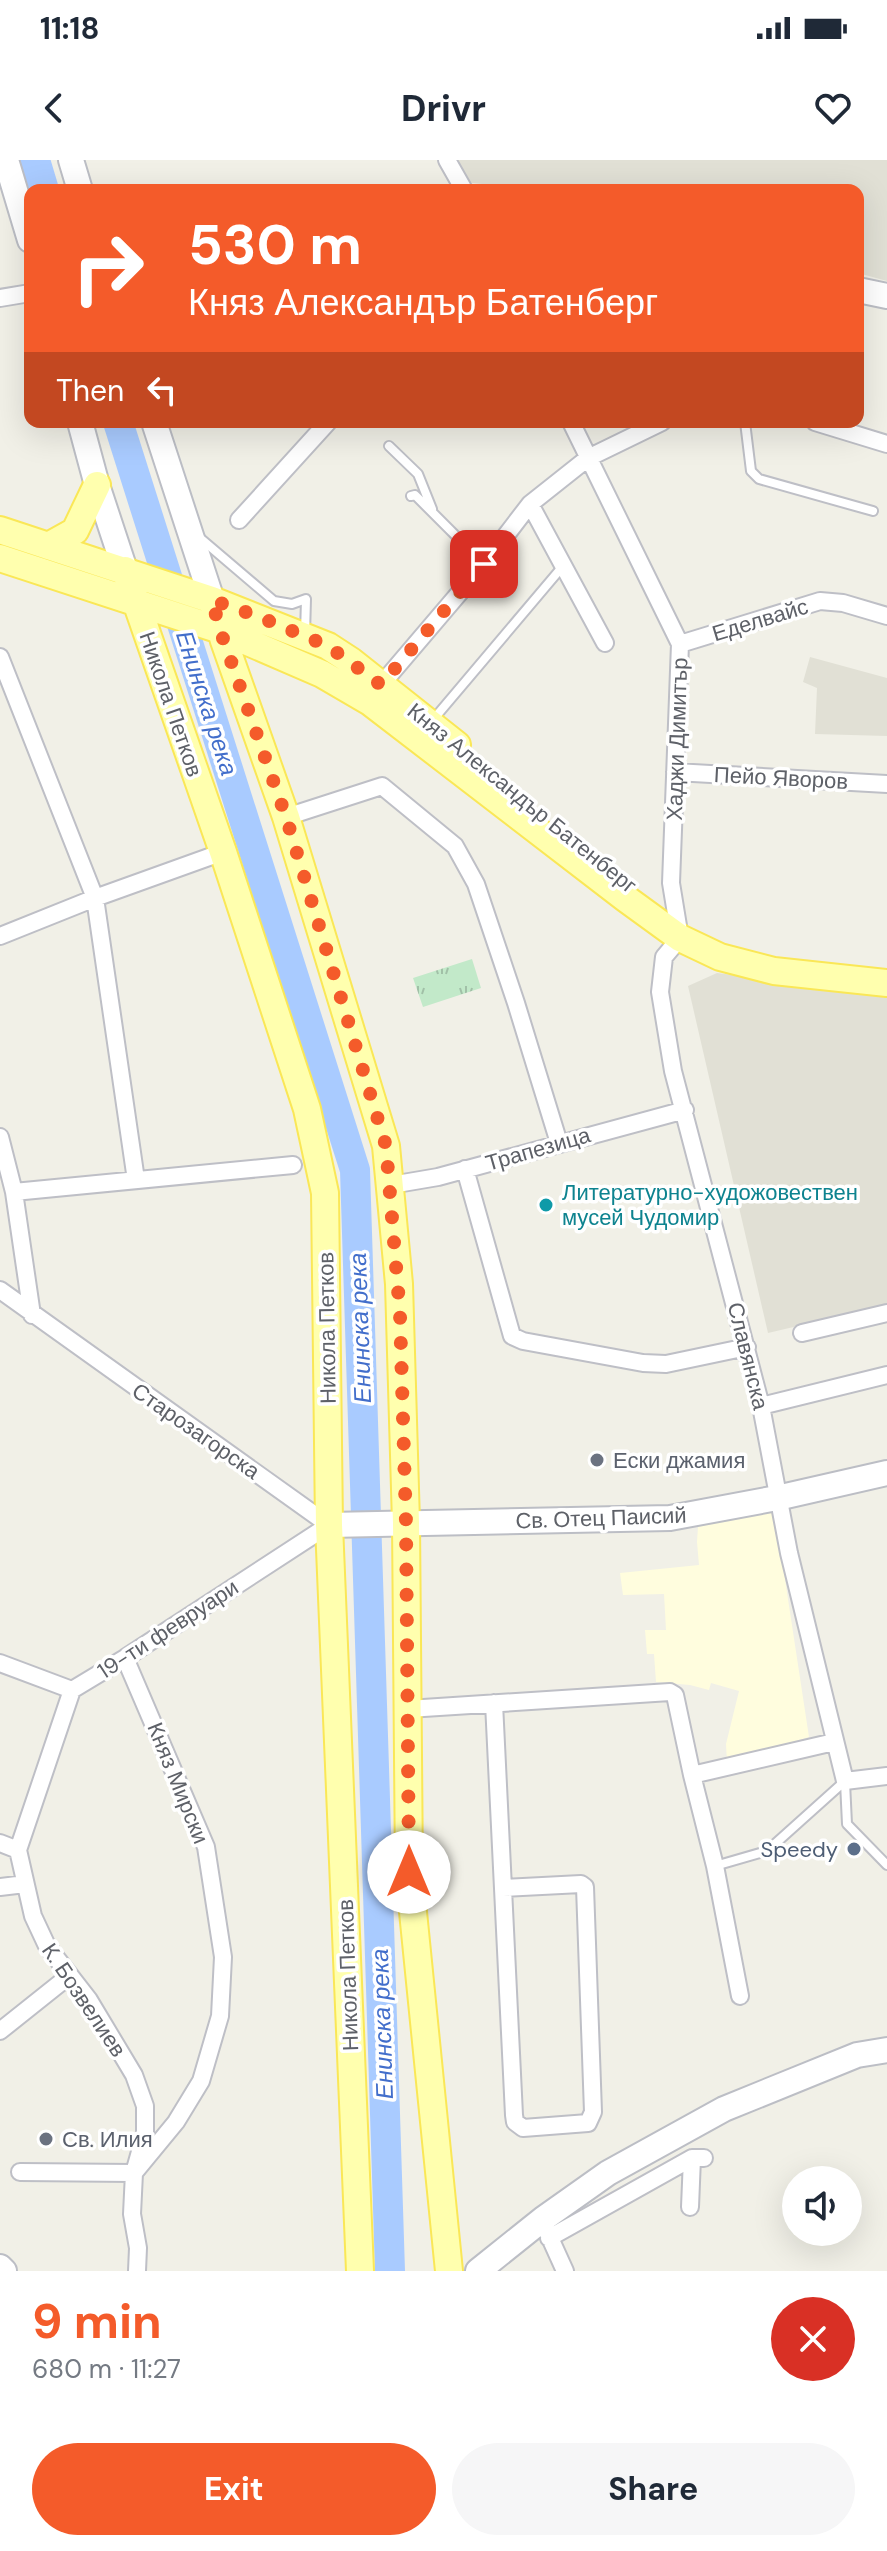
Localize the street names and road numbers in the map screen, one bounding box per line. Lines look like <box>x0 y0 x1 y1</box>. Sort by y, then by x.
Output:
street label: Еделвайс <box>709 592 811 648</box>
street label: Никола Петков <box>133 627 209 781</box>
street label: Хаджи Димитър <box>660 657 694 821</box>
street label: Княз Александър Батенберг <box>401 696 643 900</box>
street label: Пейо Яворов <box>713 760 849 796</box>
street label: Трапезица <box>482 1120 594 1178</box>
street label: Никола Петков <box>311 1252 343 1404</box>
street label: Славянска <box>721 1299 776 1414</box>
street label: Старозагорска <box>126 1376 266 1486</box>
street label: Св. Отец Паисий <box>515 1501 687 1535</box>
street label: 19-ти февруари <box>92 1573 244 1685</box>
street label: Княз Мирски <box>140 1718 216 1848</box>
street label: Никола Петков <box>331 1899 365 2051</box>
street label: К. Бозвелиев <box>35 1937 133 2063</box>

